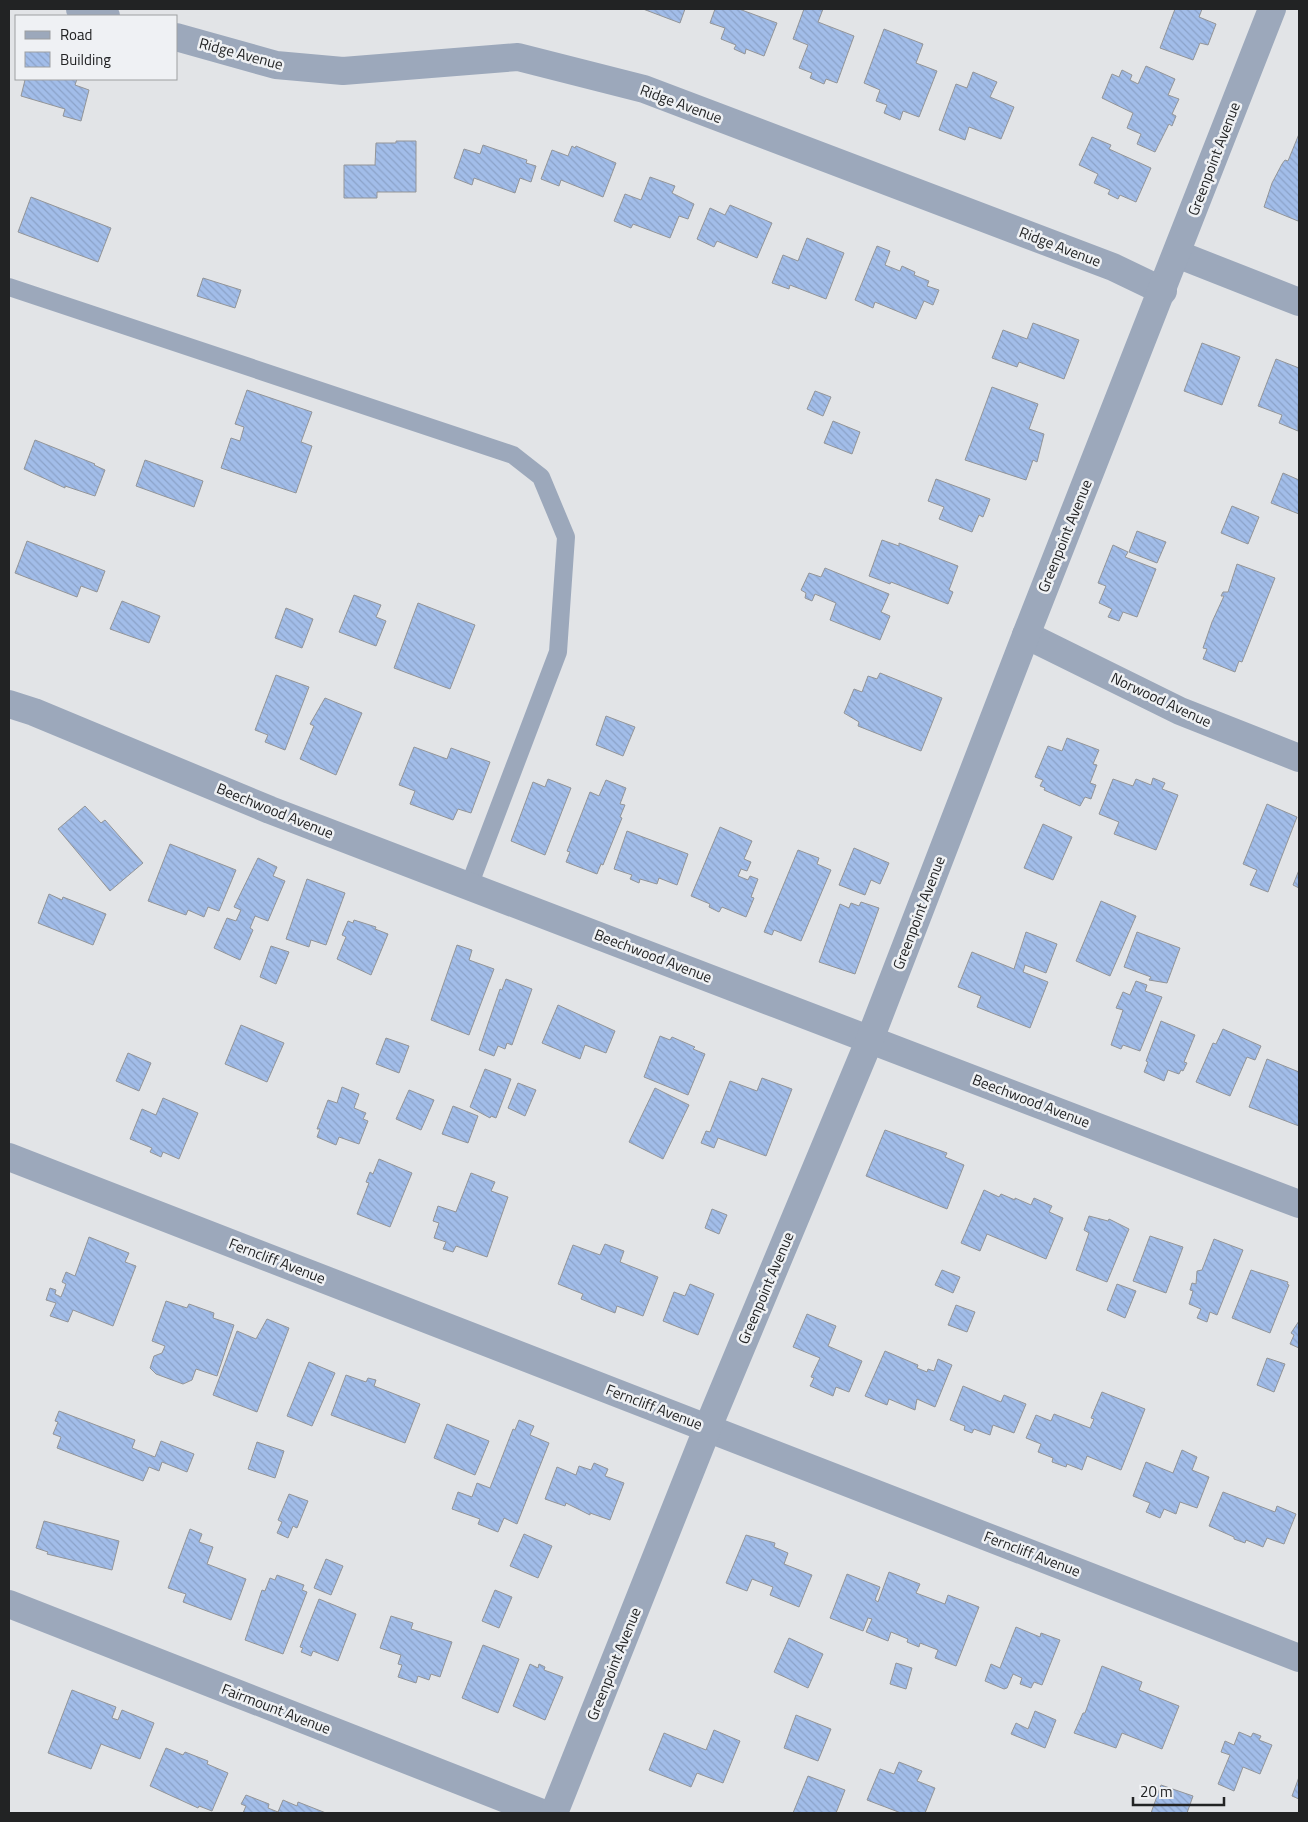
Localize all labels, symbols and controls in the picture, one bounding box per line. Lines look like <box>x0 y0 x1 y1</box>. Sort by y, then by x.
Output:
legend <box>15 15 178 80</box>
text: Road <box>60 23 92 46</box>
street label: Ridge Avenue <box>197 31 286 76</box>
text: Building <box>60 48 111 71</box>
street label: Ridge Avenue <box>637 78 725 129</box>
street label: Greenpoint Avenue <box>1181 99 1246 219</box>
street label: Ridge Avenue <box>1016 220 1104 273</box>
street label: Greenpoint Avenue <box>1031 476 1098 596</box>
street label: Norwood Avenue <box>1107 666 1215 733</box>
street label: Beechwood Avenue <box>213 777 337 844</box>
street label: Greenpoint Avenue <box>886 853 951 973</box>
street label: Beechwood Avenue <box>591 923 715 989</box>
street label: Beechwood Avenue <box>969 1068 1093 1134</box>
street label: Greenpoint Avenue <box>731 1228 800 1348</box>
street label: Ferncliff Avenue <box>225 1232 329 1290</box>
street label: Ferncliff Avenue <box>602 1378 706 1436</box>
street label: Ferncliff Avenue <box>980 1525 1084 1583</box>
street label: Greenpoint Avenue <box>580 1604 647 1724</box>
street label: Fairmount Avenue <box>218 1677 334 1740</box>
scale bar <box>1133 1774 1224 1806</box>
text: 20 m <box>1140 1780 1173 1803</box>

